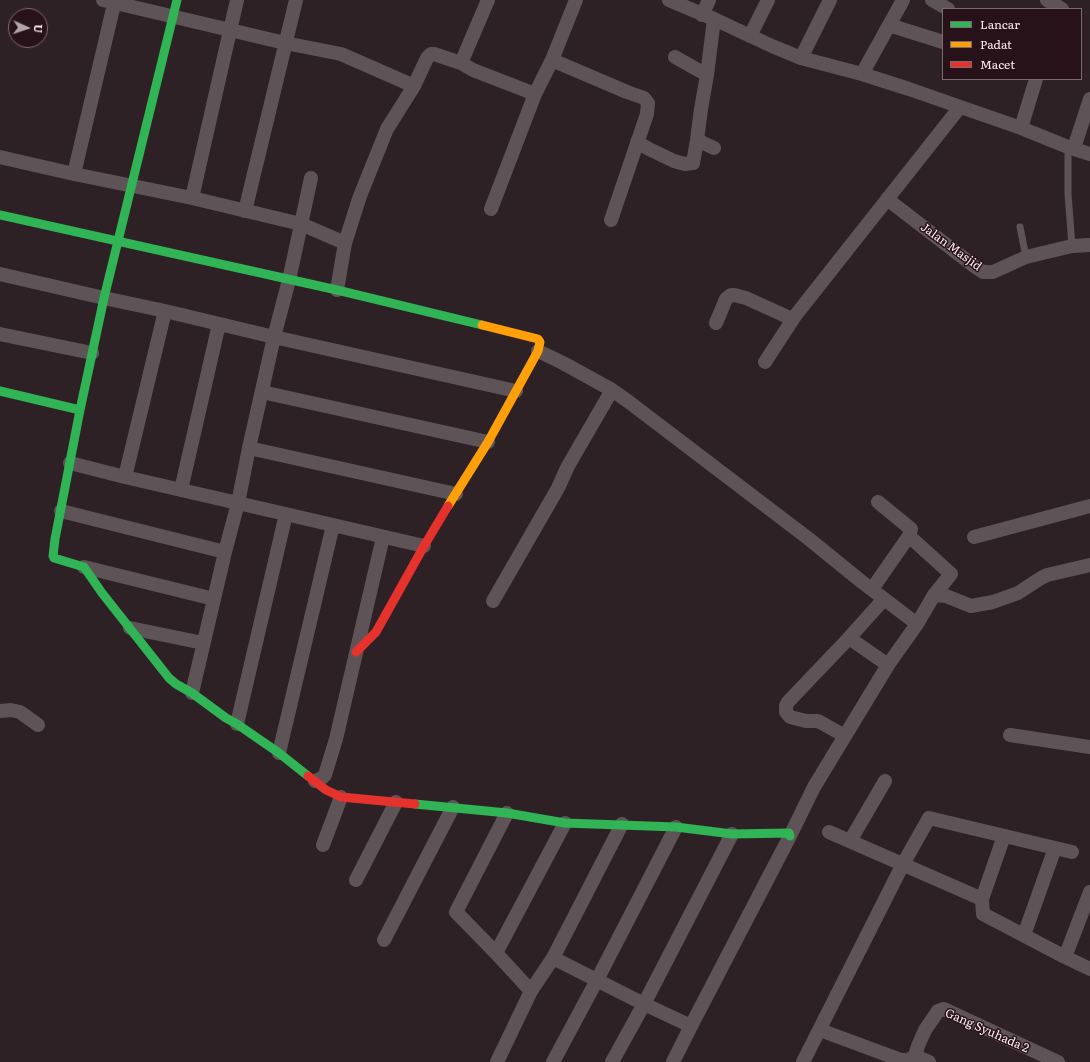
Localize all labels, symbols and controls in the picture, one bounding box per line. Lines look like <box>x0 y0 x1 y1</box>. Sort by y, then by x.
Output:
north arrow <box>8 8 48 48</box>
legend <box>942 8 1082 80</box>
text: Lancar <box>980 15 1020 33</box>
text: U <box>31 24 47 33</box>
text: Padat <box>980 35 1012 53</box>
text: Macet <box>980 55 1015 73</box>
street label: Jalan Masjid <box>918 220 984 274</box>
street label: Gang Syuhada 2 <box>943 1006 1031 1056</box>

